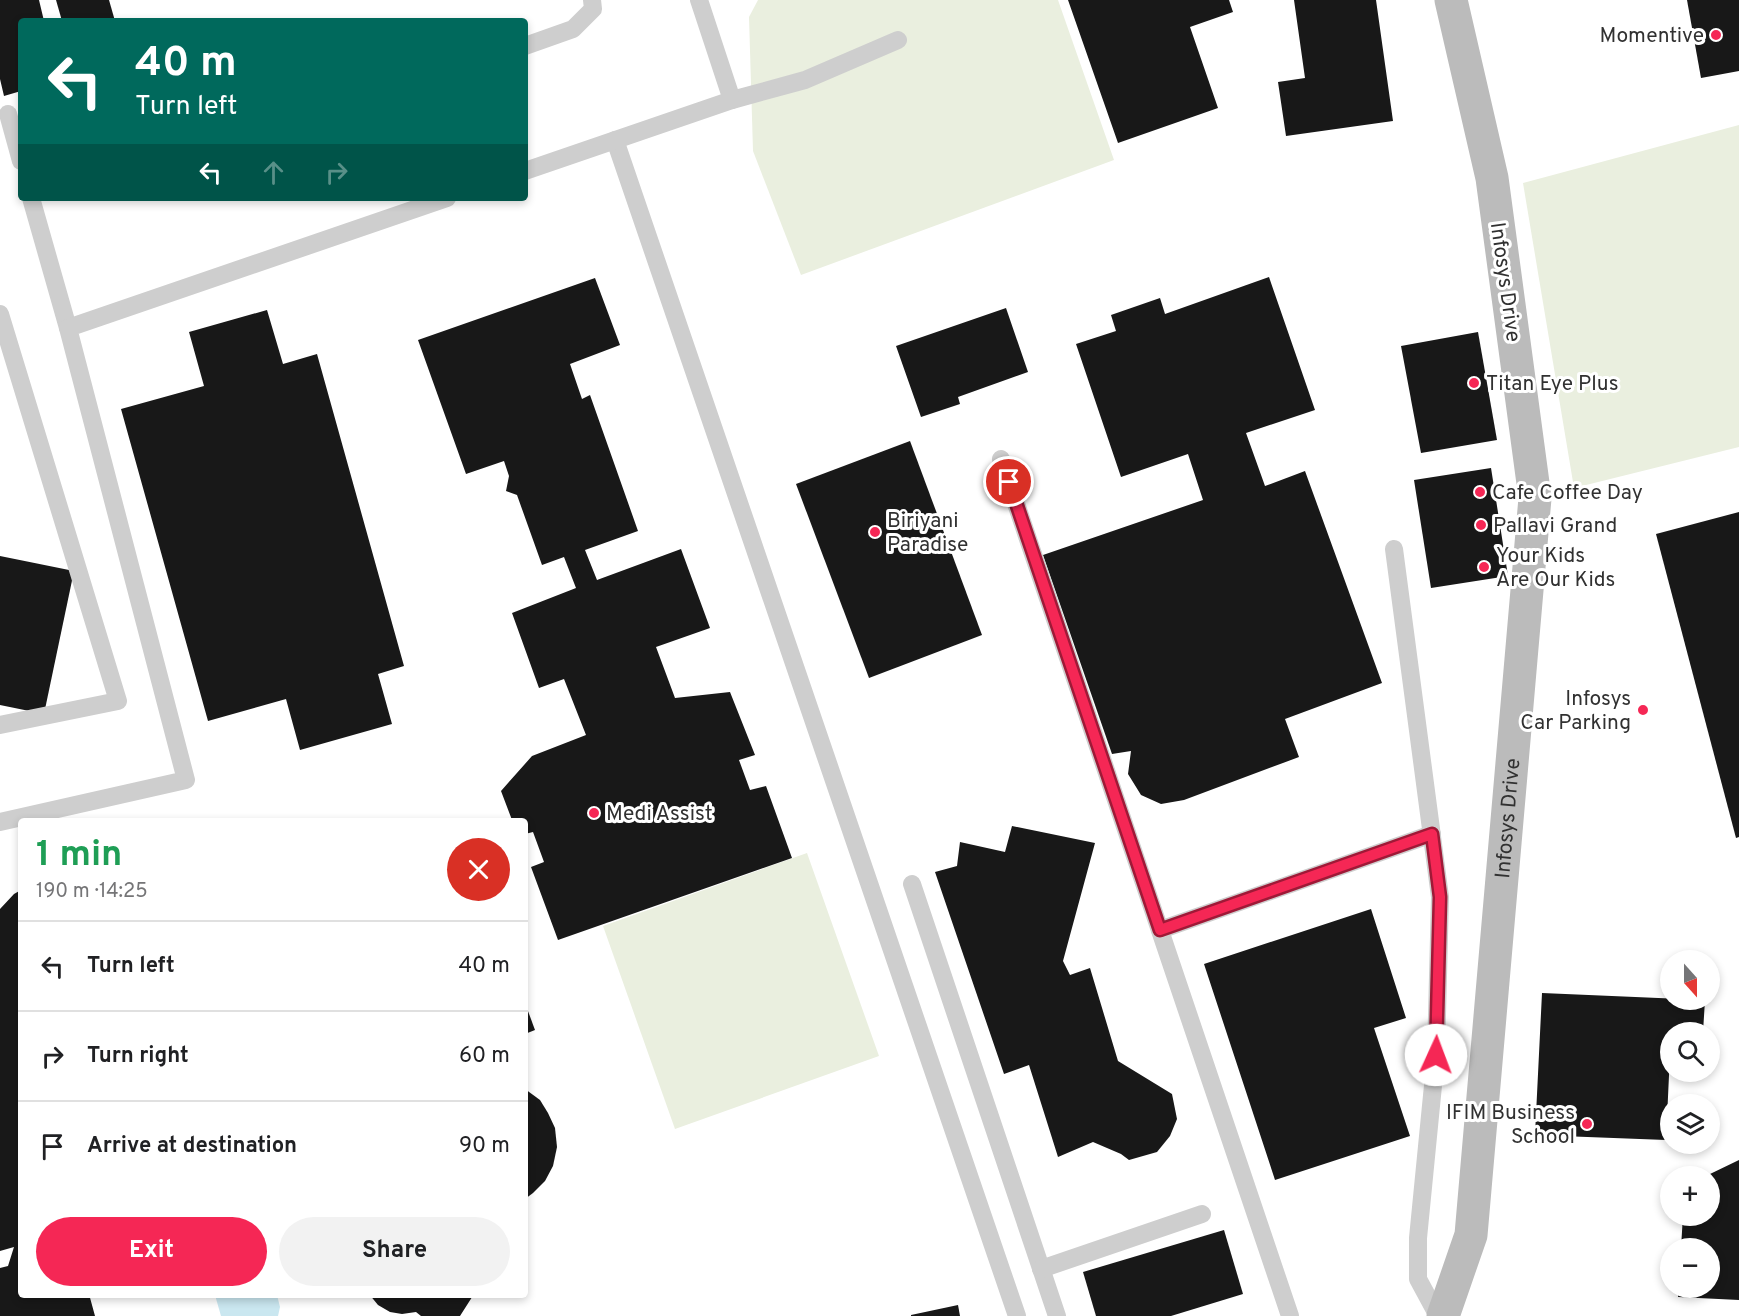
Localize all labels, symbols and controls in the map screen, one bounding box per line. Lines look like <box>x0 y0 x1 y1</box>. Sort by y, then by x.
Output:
place label: Momentive <box>1600 23 1704 50</box>
marker: Momentive <box>1709 28 1723 42</box>
text: 40 m <box>135 38 237 91</box>
icon: left <box>36 42 114 120</box>
text: Turn left <box>135 90 237 124</box>
icon: left <box>194 156 227 189</box>
icon: ahead <box>257 156 290 189</box>
icon: right <box>320 156 353 189</box>
street label: Infosys Drive <box>1483 221 1526 344</box>
place label: Titan Eye Plus <box>1486 371 1619 398</box>
marker: Titan Eye Plus <box>1467 376 1481 390</box>
pin <box>983 456 1034 507</box>
icon: arrive <box>992 465 1025 498</box>
place label: Cafe Coffee Day <box>1492 480 1643 507</box>
marker: Cafe Coffee Day <box>1473 485 1487 499</box>
place label: Biriyani Paradise <box>887 508 968 559</box>
place label: Pallavi Grand <box>1493 513 1617 540</box>
marker: Pallavi Grand <box>1474 518 1488 532</box>
marker: Biriyani Paradise <box>868 525 882 539</box>
place label: Your Kids Are Our Kids <box>1496 543 1615 594</box>
marker: Your Kids Are Our Kids <box>1477 560 1491 574</box>
place label: Infosys Car Parking <box>1520 686 1631 737</box>
marker: Infosys Car Parking <box>1636 703 1650 717</box>
street label: Infosys Drive <box>1490 757 1527 880</box>
place label: Medi Assist <box>606 801 713 828</box>
marker: Medi Assist <box>587 806 601 820</box>
text: 1 min <box>36 833 122 879</box>
button: close <box>447 838 510 901</box>
text: 190 m · 14:25 <box>36 879 148 905</box>
icon: left <box>36 950 69 983</box>
north arrow <box>1660 950 1720 1010</box>
map controls <box>1660 950 1720 1298</box>
text: Turn left <box>87 953 175 980</box>
text: 40 m <box>458 953 510 980</box>
button: search <box>1660 1022 1720 1082</box>
position arrow <box>1404 1023 1468 1087</box>
icon: right <box>36 1040 69 1073</box>
text: Turn right <box>87 1043 189 1070</box>
text: 60 m <box>459 1043 510 1070</box>
button: layers <box>1660 1094 1720 1154</box>
place label: IFIM Business School <box>1446 1100 1575 1151</box>
marker: IFIM Business School <box>1580 1117 1594 1131</box>
icon: arrive <box>36 1130 69 1163</box>
text: Arrive at destination <box>87 1133 297 1160</box>
text: 90 m <box>459 1133 510 1160</box>
button: + <box>1660 1166 1720 1226</box>
button: Exit <box>36 1217 267 1286</box>
button: Share <box>279 1217 510 1286</box>
button: − <box>1660 1238 1720 1298</box>

